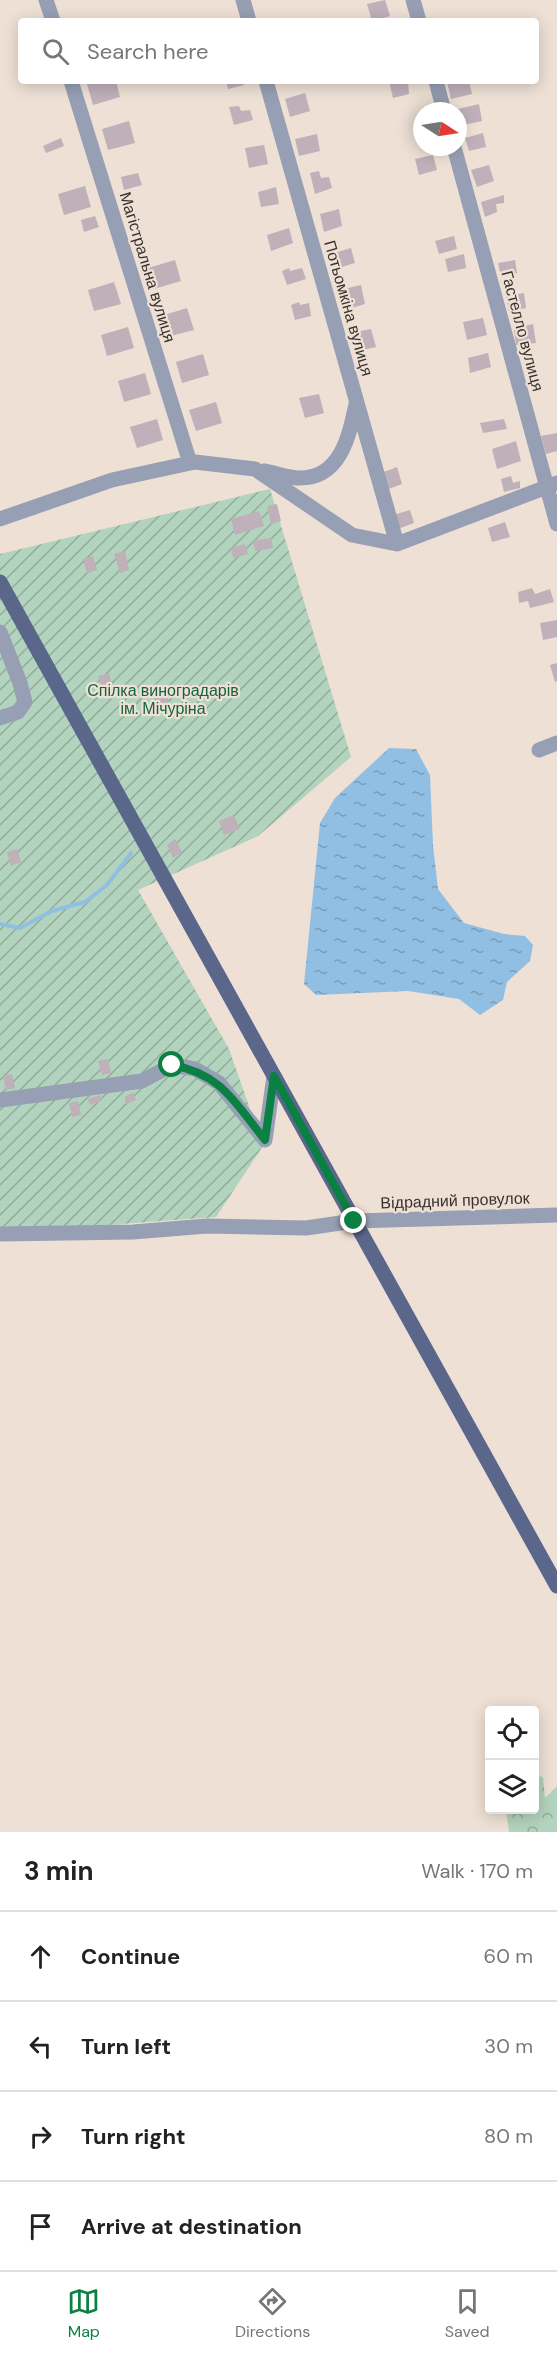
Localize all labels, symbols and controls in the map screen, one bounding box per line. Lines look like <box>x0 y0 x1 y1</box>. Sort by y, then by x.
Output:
search box <box>18 18 539 84</box>
icon: search <box>39 35 72 68</box>
text: Search here <box>87 37 208 66</box>
north arrow <box>413 102 467 156</box>
street label: Магістральна вулиця <box>115 189 180 345</box>
street label: Потьомкіна вулиця <box>319 238 378 378</box>
street label: Гастелло вулиця <box>496 268 549 394</box>
park label: Спілка виноградарів ім. Мічуріна <box>87 680 239 719</box>
route start <box>158 1051 184 1077</box>
street label: Відрадний провулок <box>380 1187 531 1214</box>
route end <box>340 1207 366 1233</box>
map controls <box>485 1706 539 1814</box>
button: locate <box>485 1706 539 1760</box>
button: layers <box>485 1760 539 1814</box>
text: 3 min <box>24 1854 93 1888</box>
text: Walk · 170 m <box>421 1858 533 1884</box>
icon: ahead <box>24 1940 57 1973</box>
text: Continue <box>81 1942 180 1971</box>
text: 60 m <box>484 1943 533 1969</box>
icon: left <box>24 2030 57 2063</box>
text: Turn left <box>81 2032 171 2061</box>
text: 30 m <box>484 2033 533 2059</box>
icon: right <box>24 2120 57 2153</box>
text: Turn right <box>81 2122 186 2151</box>
text: 80 m <box>484 2123 533 2149</box>
icon: arrive <box>24 2210 57 2243</box>
text: Arrive at destination <box>81 2212 302 2241</box>
tab: Map <box>67 2285 100 2342</box>
tab: Directions <box>235 2285 310 2342</box>
tab: Saved <box>445 2285 490 2342</box>

